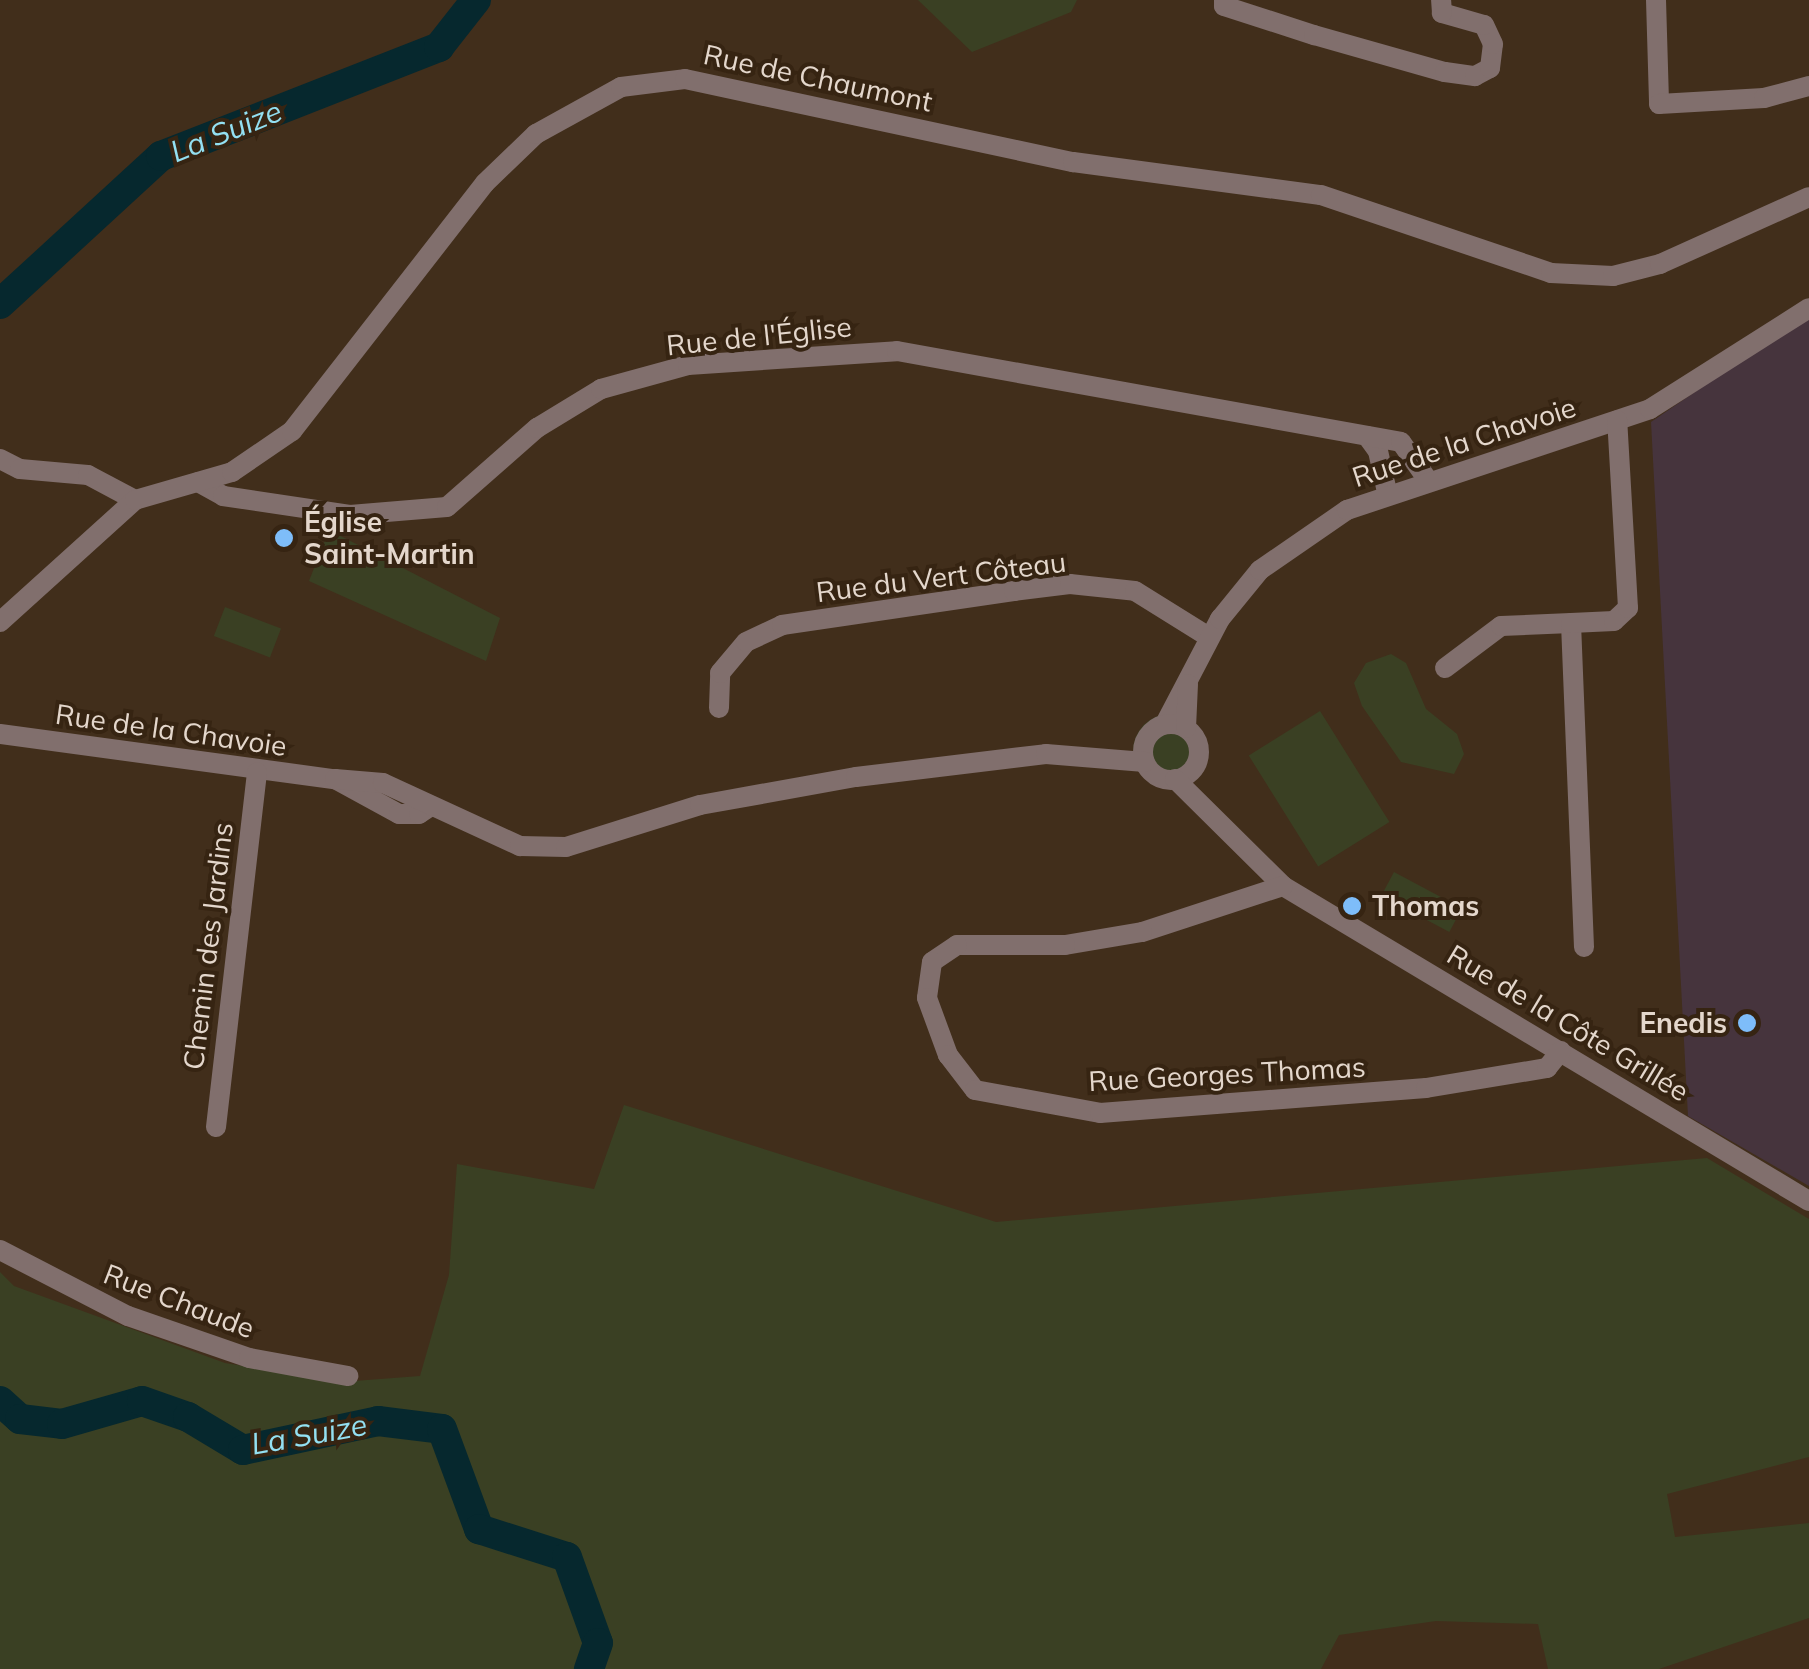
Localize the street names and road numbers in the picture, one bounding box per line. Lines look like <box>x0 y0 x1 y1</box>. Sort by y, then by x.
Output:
street label: Rue de Chaumont <box>701 37 935 119</box>
street label: Rue de l'Église <box>665 310 853 362</box>
street label: Rue de la Chavoie <box>1348 390 1580 494</box>
street label: Rue du Vert Côteau <box>814 545 1068 609</box>
street label: Rue de la Chavoie <box>53 697 289 763</box>
street label: Chemin des Jardins <box>176 821 240 1071</box>
street label: Rue de la Côte Grillée <box>1441 938 1695 1108</box>
street label: Rue Georges Thomas <box>1087 1050 1367 1098</box>
street label: Rue Chaude <box>99 1257 259 1345</box>

